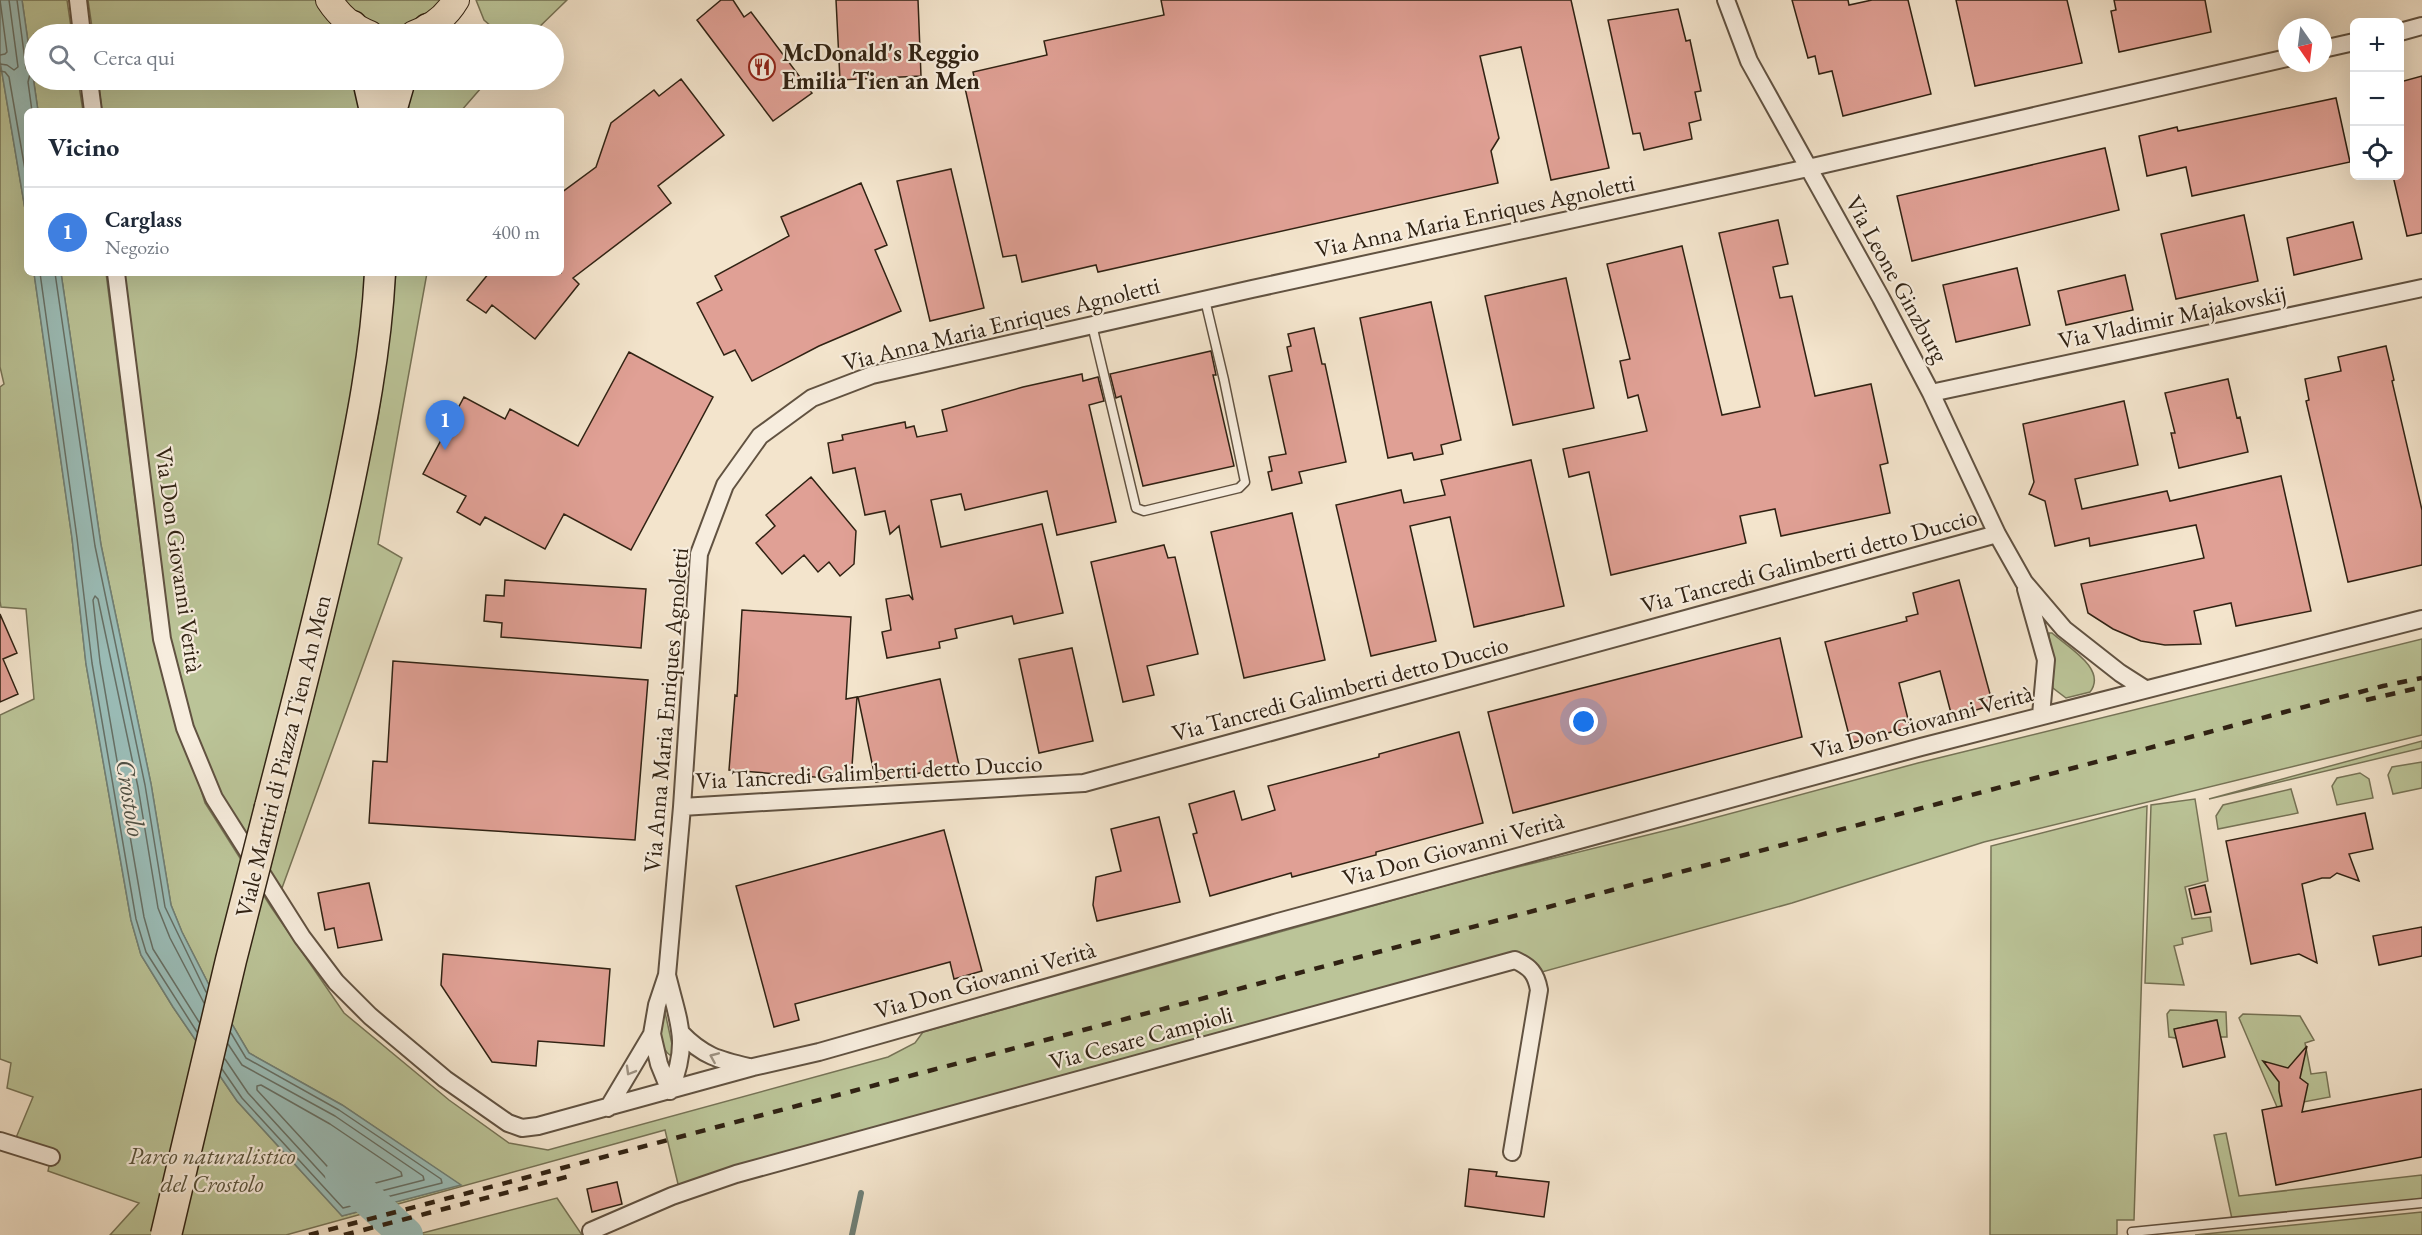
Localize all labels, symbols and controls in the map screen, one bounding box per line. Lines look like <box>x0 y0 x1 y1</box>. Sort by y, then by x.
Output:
north arrow <box>2278 18 2332 72</box>
map controls <box>2350 18 2404 180</box>
button: + <box>2350 18 2404 72</box>
search box <box>24 24 564 90</box>
place label: McDonald's Reggio Emilia Tien an Men <box>782 37 980 96</box>
icon: search <box>45 41 78 74</box>
text: Cerca qui <box>93 43 175 72</box>
restaurant icon: McDonald's Reggio Emilia Tien an Men <box>747 52 777 82</box>
button: − <box>2350 72 2404 126</box>
button: locate <box>2350 126 2404 180</box>
text: Vicino <box>48 130 119 164</box>
street label: Via Anna Maria Enriques Agnoletti <box>1312 166 1638 265</box>
street label: Via Leone Ginzburg <box>1839 190 1956 368</box>
text: Carglass <box>105 205 182 234</box>
text: 1 <box>62 219 73 245</box>
text: 400 m <box>492 219 540 245</box>
text: Negozio <box>105 234 169 260</box>
street label: Via Anna Maria Enriques Agnoletti <box>839 269 1163 378</box>
street label: Via Vladimir Majakovskij <box>2055 277 2289 356</box>
pin: 1 <box>426 400 464 450</box>
street label: Via Don Giovanni Verità <box>148 445 211 675</box>
street label: Via Tancredi Galimberti detto Duccio <box>1637 501 1981 620</box>
street label: Via Anna Maria Enriques Agnoletti <box>636 546 695 874</box>
street label: Viale Martiri di Piazza Tien An Men <box>227 591 338 920</box>
street label: Via Tancredi Galimberti detto Duccio <box>1168 629 1512 748</box>
street label: Via Don Giovanni Verità <box>1808 677 2036 766</box>
your location <box>1569 707 1598 736</box>
street label: Via Tancredi Galimberti detto Duccio <box>695 747 1043 796</box>
water label: Crostolo <box>108 757 154 839</box>
street label: Via Don Giovanni Verità <box>1339 804 1567 893</box>
street label: Via Don Giovanni Verità <box>871 933 1099 1026</box>
street label: Via Cesare Campioli <box>1046 998 1236 1077</box>
one-way arrow <box>709 1052 720 1064</box>
one-way arrow <box>626 1065 638 1075</box>
park label: Parco naturalistico del Crostolo <box>128 1140 296 1199</box>

